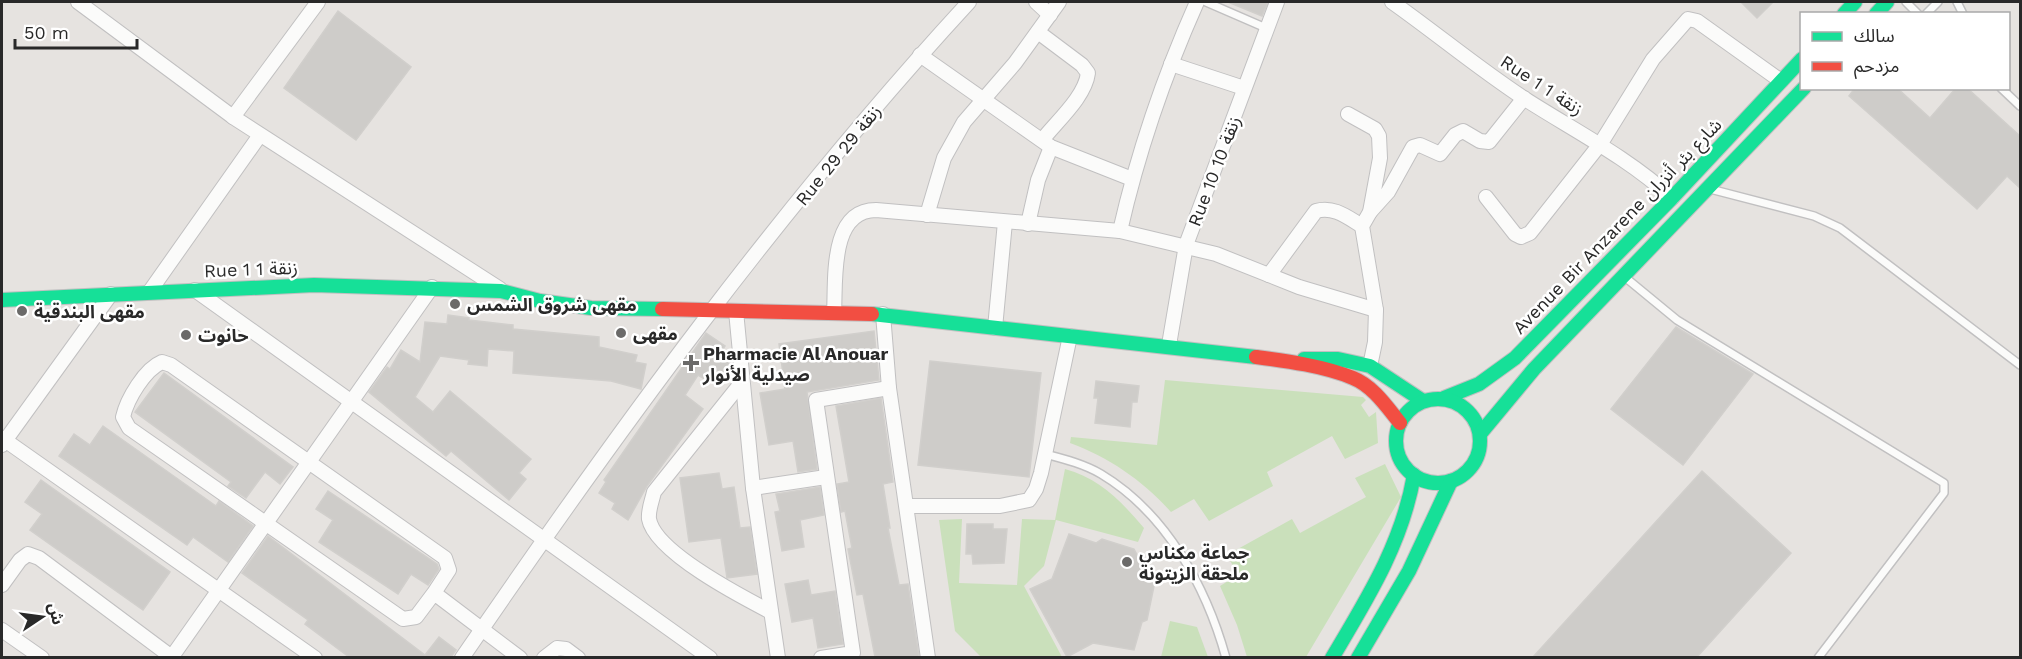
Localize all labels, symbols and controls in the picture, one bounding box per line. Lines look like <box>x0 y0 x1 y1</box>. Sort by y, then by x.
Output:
scale bar <box>15 12 136 50</box>
legend <box>1800 12 2010 90</box>
text: 50 m <box>24 22 69 43</box>
text: سالك <box>1854 25 1895 46</box>
street label: Rue 1 زنقة 1 <box>1496 51 1587 120</box>
text: مزدحم <box>1854 55 1899 79</box>
street label: Rue 29 زنقة 29 <box>791 100 886 210</box>
street label: Rue 10 زنقة 10 <box>1183 113 1246 229</box>
street label: Avenue Bir Anzarene شارع بئر أنزران <box>1508 114 1729 341</box>
street label: Rue 1 زنقة 1 <box>204 257 298 282</box>
place label: مقهى شروق الشمس <box>467 294 637 316</box>
marker: مقهى شروق الشمس <box>448 297 462 311</box>
place label: مقهى البندقية <box>34 301 145 322</box>
marker: مقهى البندقية <box>15 304 29 318</box>
place label: مقهى <box>633 323 678 344</box>
place label: حانوت <box>198 325 249 346</box>
marker: مقهى <box>614 326 628 340</box>
marker: حانوت <box>179 328 193 342</box>
place label: Pharmacie Al Anouar صيدلية الأنوار <box>702 343 889 386</box>
marker: Pharmacie Al Anouar صيدلية الأنوار <box>684 356 698 370</box>
place label: جماعة مكناس ملحقة الزيتونة <box>1139 542 1249 585</box>
marker: جماعة مكناس ملحقة الزيتونة <box>1120 555 1134 569</box>
north arrow <box>12 587 72 647</box>
text: ش <box>44 601 68 627</box>

